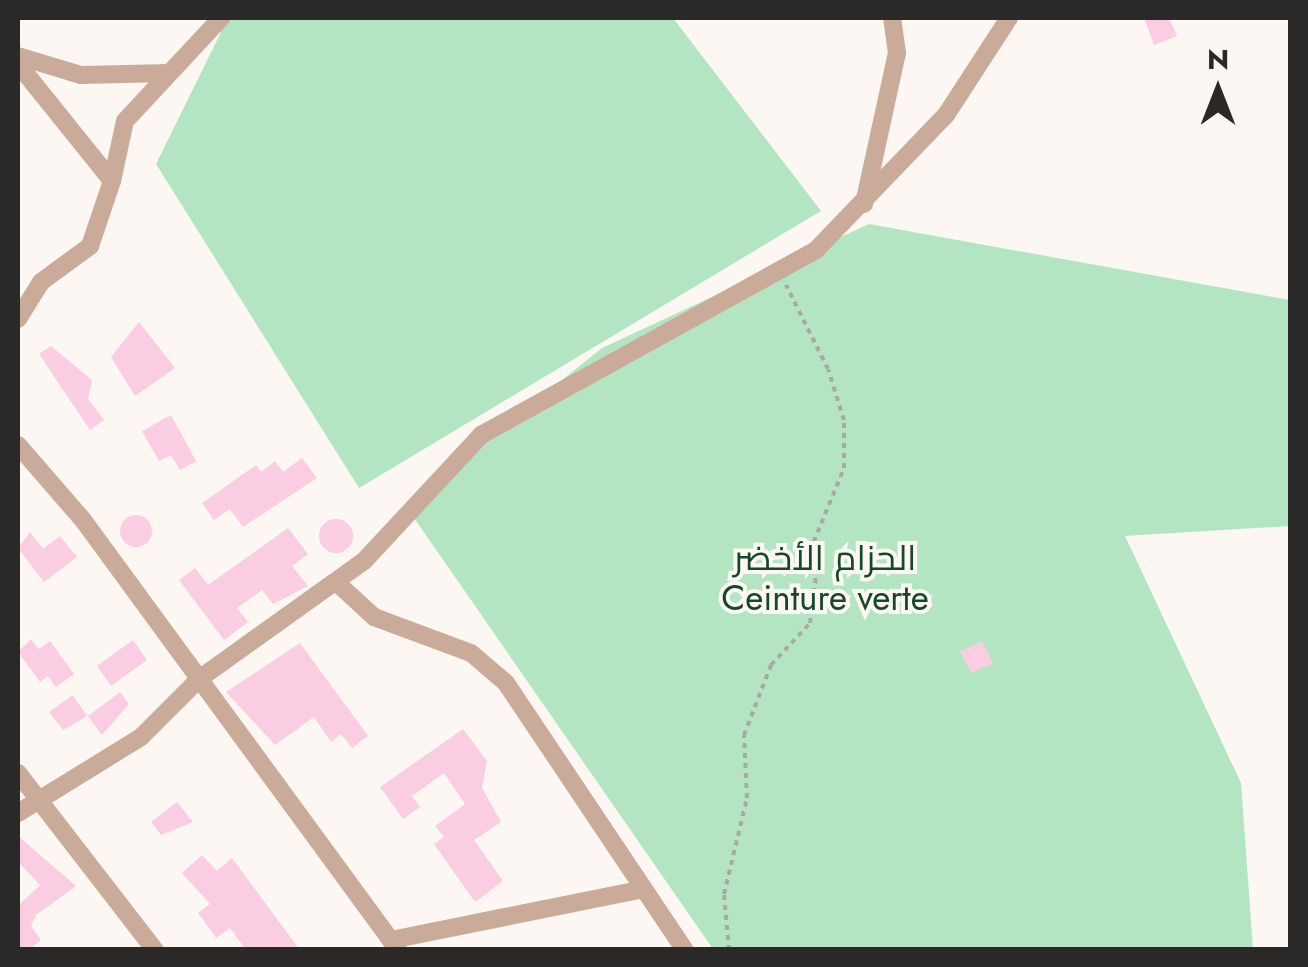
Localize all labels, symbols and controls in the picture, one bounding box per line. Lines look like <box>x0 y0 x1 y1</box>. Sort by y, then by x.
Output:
text: N <box>1207 39 1229 80</box>
north arrow <box>1168 40 1268 140</box>
park label: الحزام الأخضر Ceinture verte <box>721 537 929 619</box>

